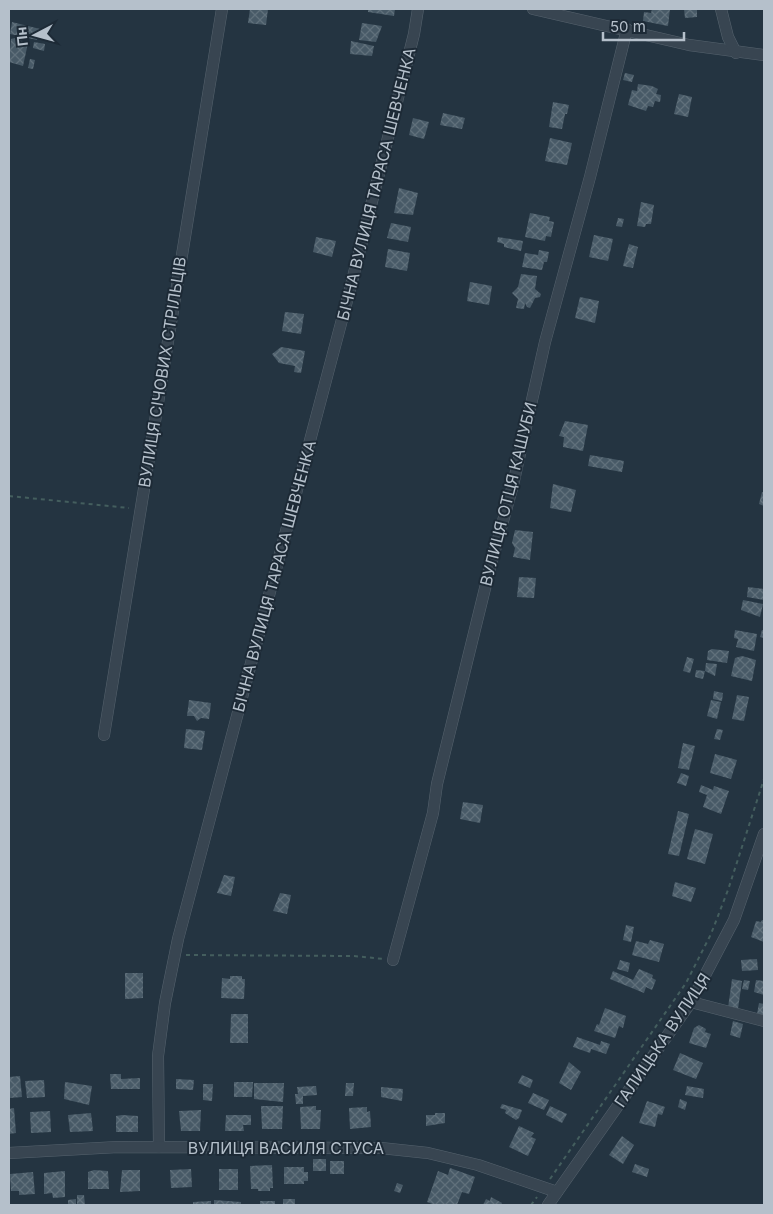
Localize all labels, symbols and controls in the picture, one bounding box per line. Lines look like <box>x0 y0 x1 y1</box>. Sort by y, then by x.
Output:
north arrow <box>10 10 60 60</box>
scale bar <box>603 10 684 42</box>
text: 50 m <box>610 17 646 36</box>
text: Пн <box>12 26 31 47</box>
street label: БІЧНА ВУЛИЦЯ ТАРАСА ШЕВЧЕНКА <box>332 45 420 323</box>
street label: ВУЛИЦЯ СІЧОВИХ СТРІЛЬЦІВ <box>134 255 190 489</box>
street label: ВУЛИЦЯ ОТЦЯ КАШУБИ <box>475 400 541 588</box>
street label: БІЧНА ВУЛИЦЯ ТАРАСА ШЕВЧЕНКА <box>228 438 320 714</box>
street label: ГАЛИЦЬКА ВУЛИЦЯ <box>610 969 714 1111</box>
street label: ВУЛИЦЯ ВАСИЛЯ СТУСА <box>188 1138 384 1158</box>

